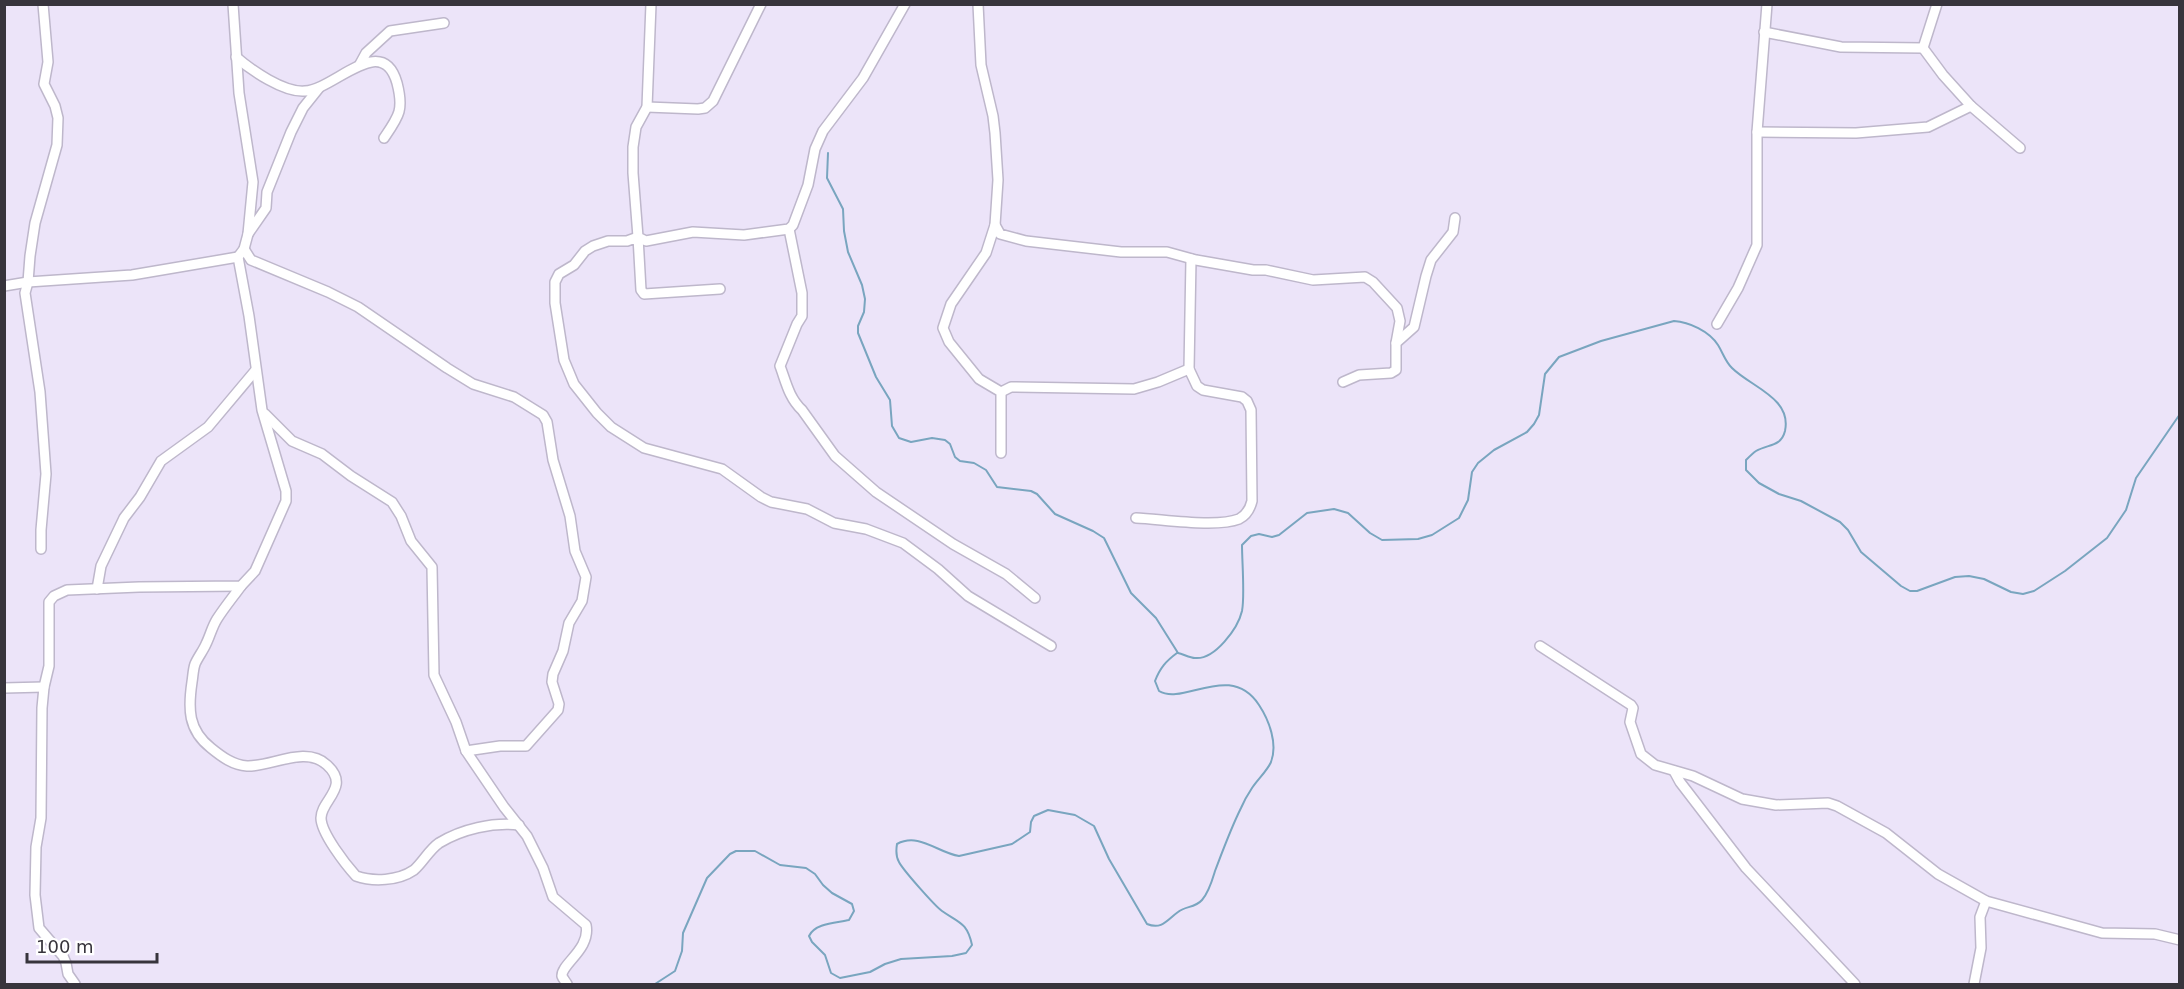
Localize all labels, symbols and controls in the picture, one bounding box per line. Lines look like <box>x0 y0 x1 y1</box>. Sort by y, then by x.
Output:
scale bar <box>27 926 158 964</box>
text: 100 m <box>36 936 94 957</box>

